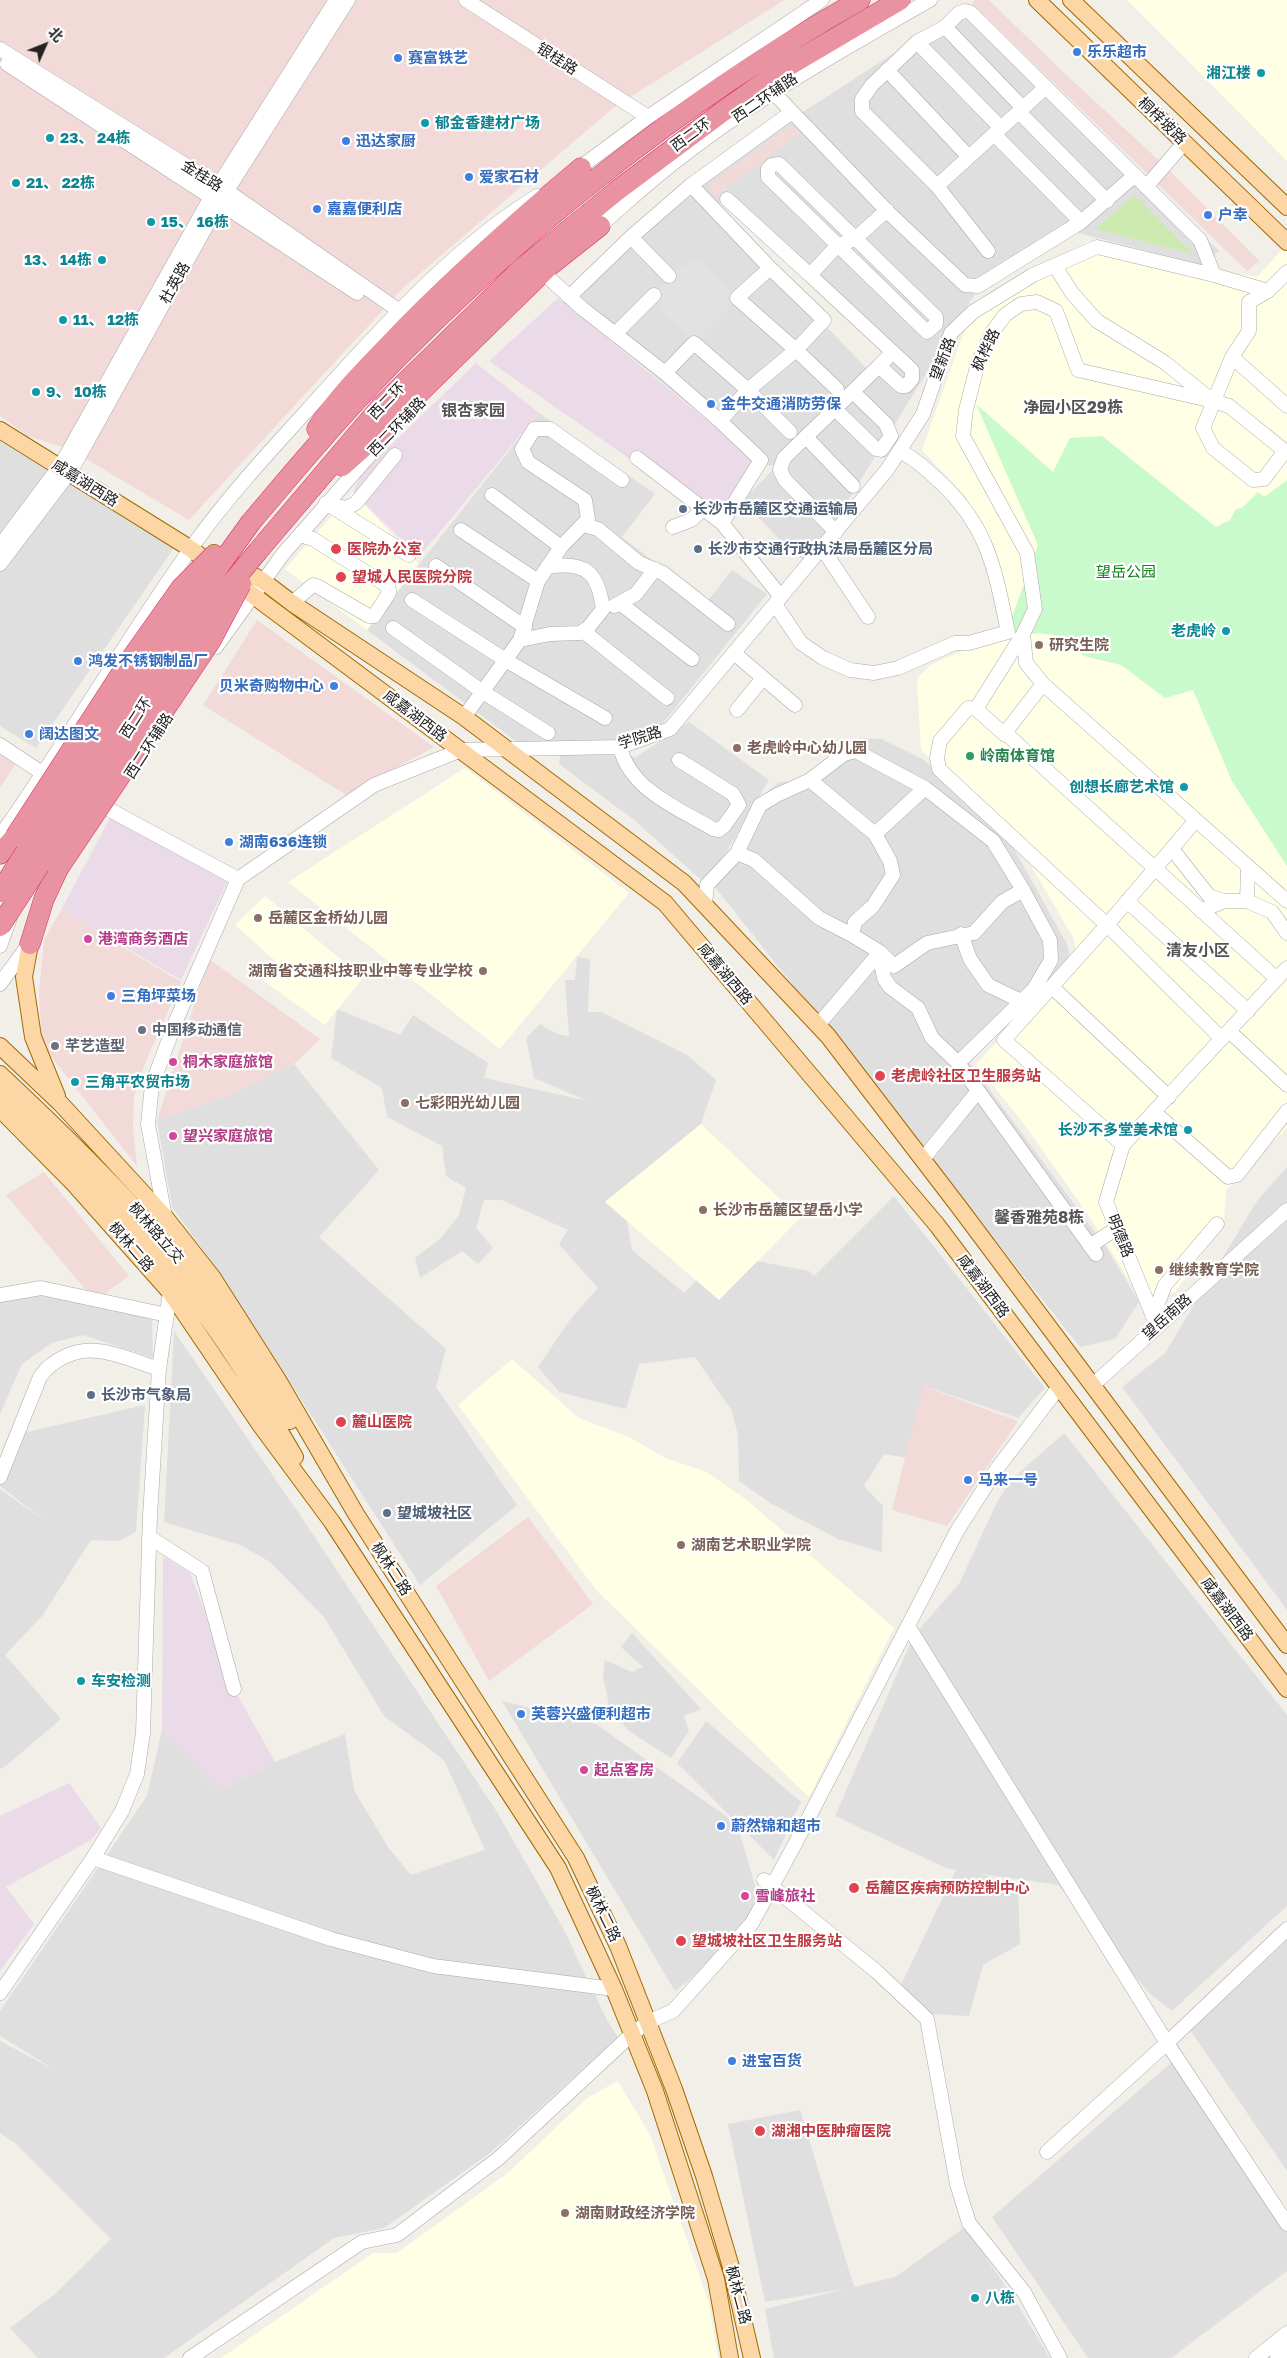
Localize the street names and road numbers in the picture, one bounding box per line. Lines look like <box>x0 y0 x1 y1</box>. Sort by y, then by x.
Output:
street label: 银桂路 <box>533 39 581 79</box>
street label: 西二环辅路 <box>729 70 801 126</box>
street label: 桐梓坡路 <box>1134 94 1190 148</box>
street label: 西二环 <box>668 114 714 156</box>
street label: 金桂路 <box>178 156 226 196</box>
street label: 杜英路 <box>156 259 194 307</box>
street label: 枫桦路 <box>968 326 1004 374</box>
street label: 望新路 <box>927 335 959 383</box>
street label: 西二环 <box>365 379 409 423</box>
street label: 西二环辅路 <box>364 394 430 460</box>
street label: 咸嘉湖西路 <box>48 455 122 511</box>
street label: 咸嘉湖西路 <box>380 686 450 746</box>
street label: 西二环 <box>116 694 156 742</box>
street label: 西二环辅路 <box>121 710 177 782</box>
street label: 学院路 <box>616 723 664 753</box>
street label: 咸嘉湖西路 <box>694 939 756 1009</box>
street label: 枫林路立交 <box>125 1199 187 1267</box>
street label: 明德路 <box>1103 1212 1137 1260</box>
street label: 枫林二路 <box>105 1218 157 1276</box>
street label: 咸嘉湖西路 <box>953 1251 1013 1321</box>
street label: 望岳南路 <box>1139 1290 1195 1344</box>
street label: 枫林二路 <box>367 1539 415 1599</box>
street label: 咸嘉湖西路 <box>1197 1574 1257 1644</box>
street label: 枫林二路 <box>582 1883 624 1945</box>
street label: 枫林二路 <box>722 2264 754 2326</box>

